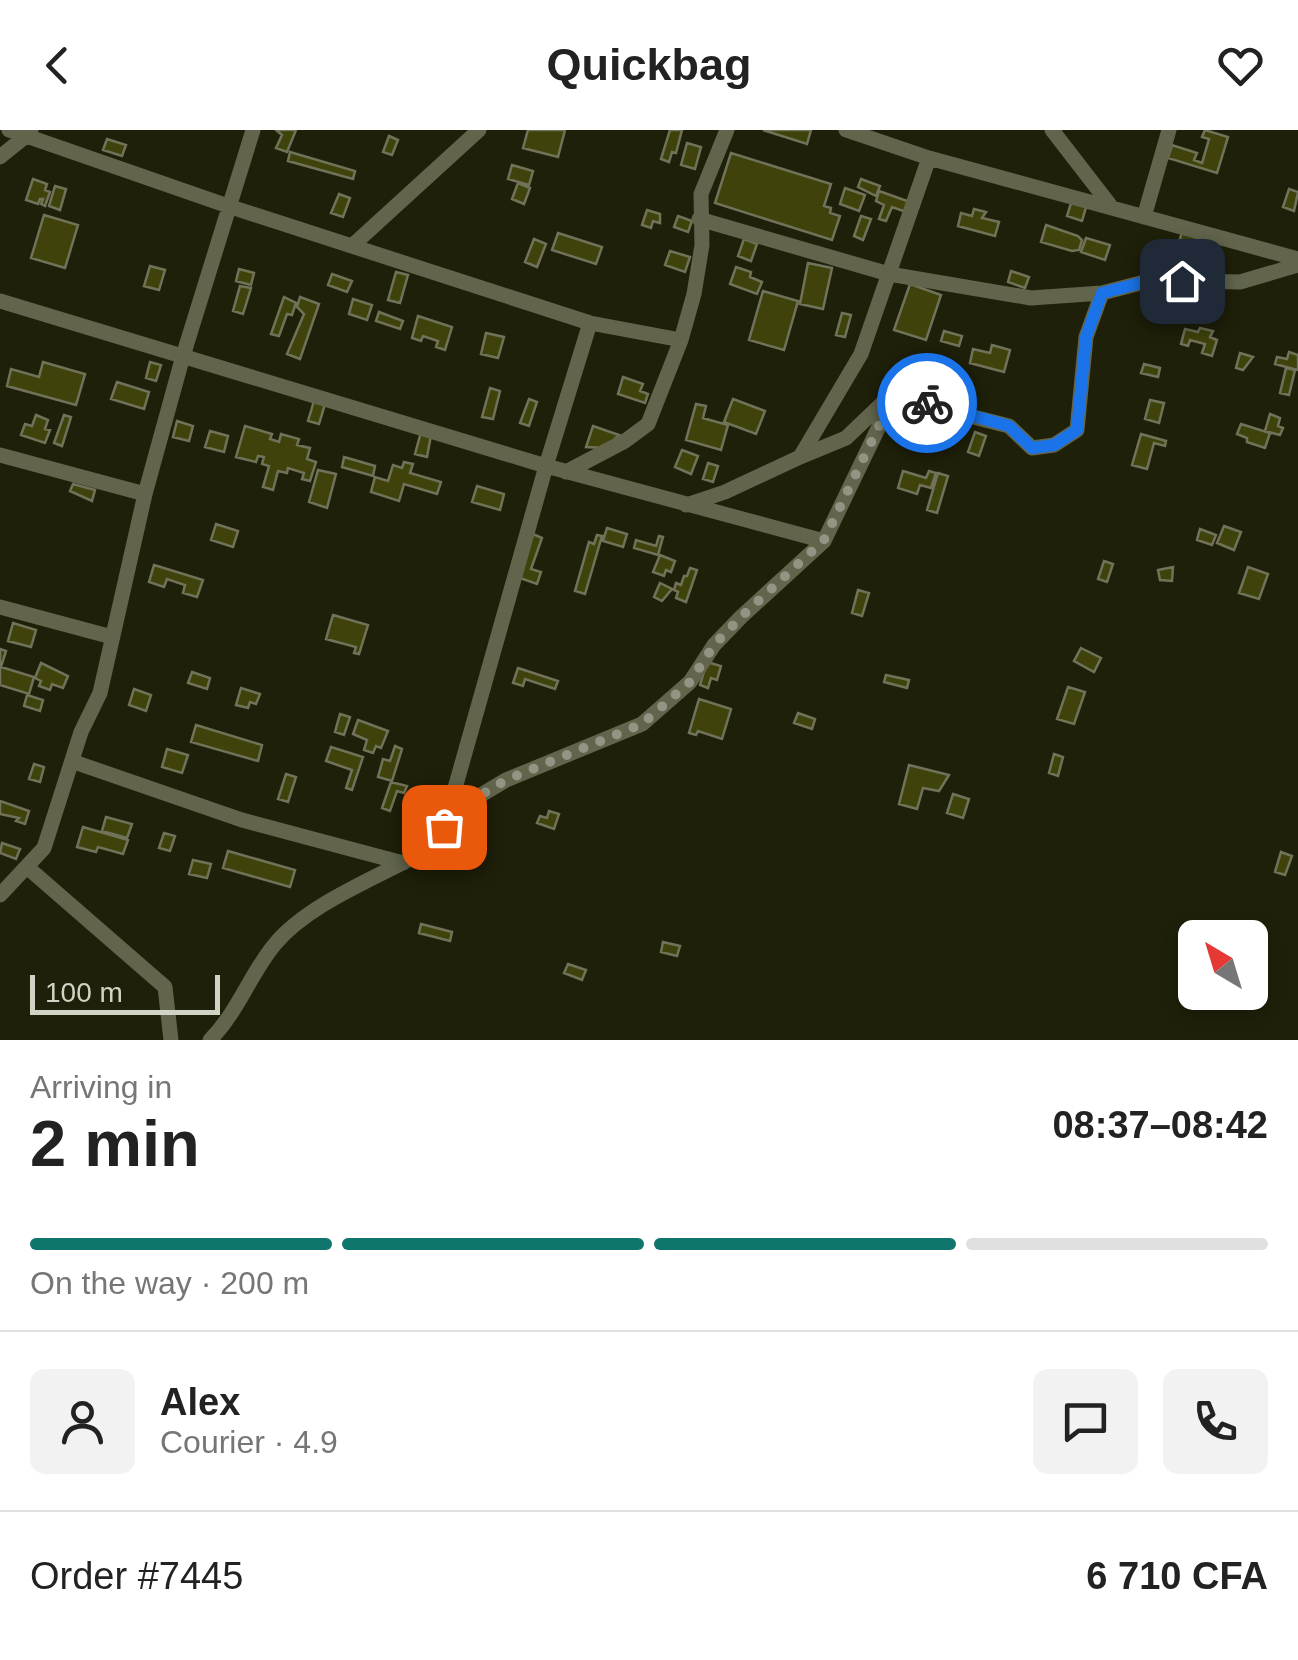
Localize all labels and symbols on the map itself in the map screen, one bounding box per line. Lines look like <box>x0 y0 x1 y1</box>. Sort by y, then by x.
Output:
pin <box>1140 239 1225 324</box>
courier <box>877 353 977 453</box>
pin <box>402 785 487 870</box>
north arrow <box>1178 920 1268 1010</box>
scale bar <box>30 970 220 1014</box>

